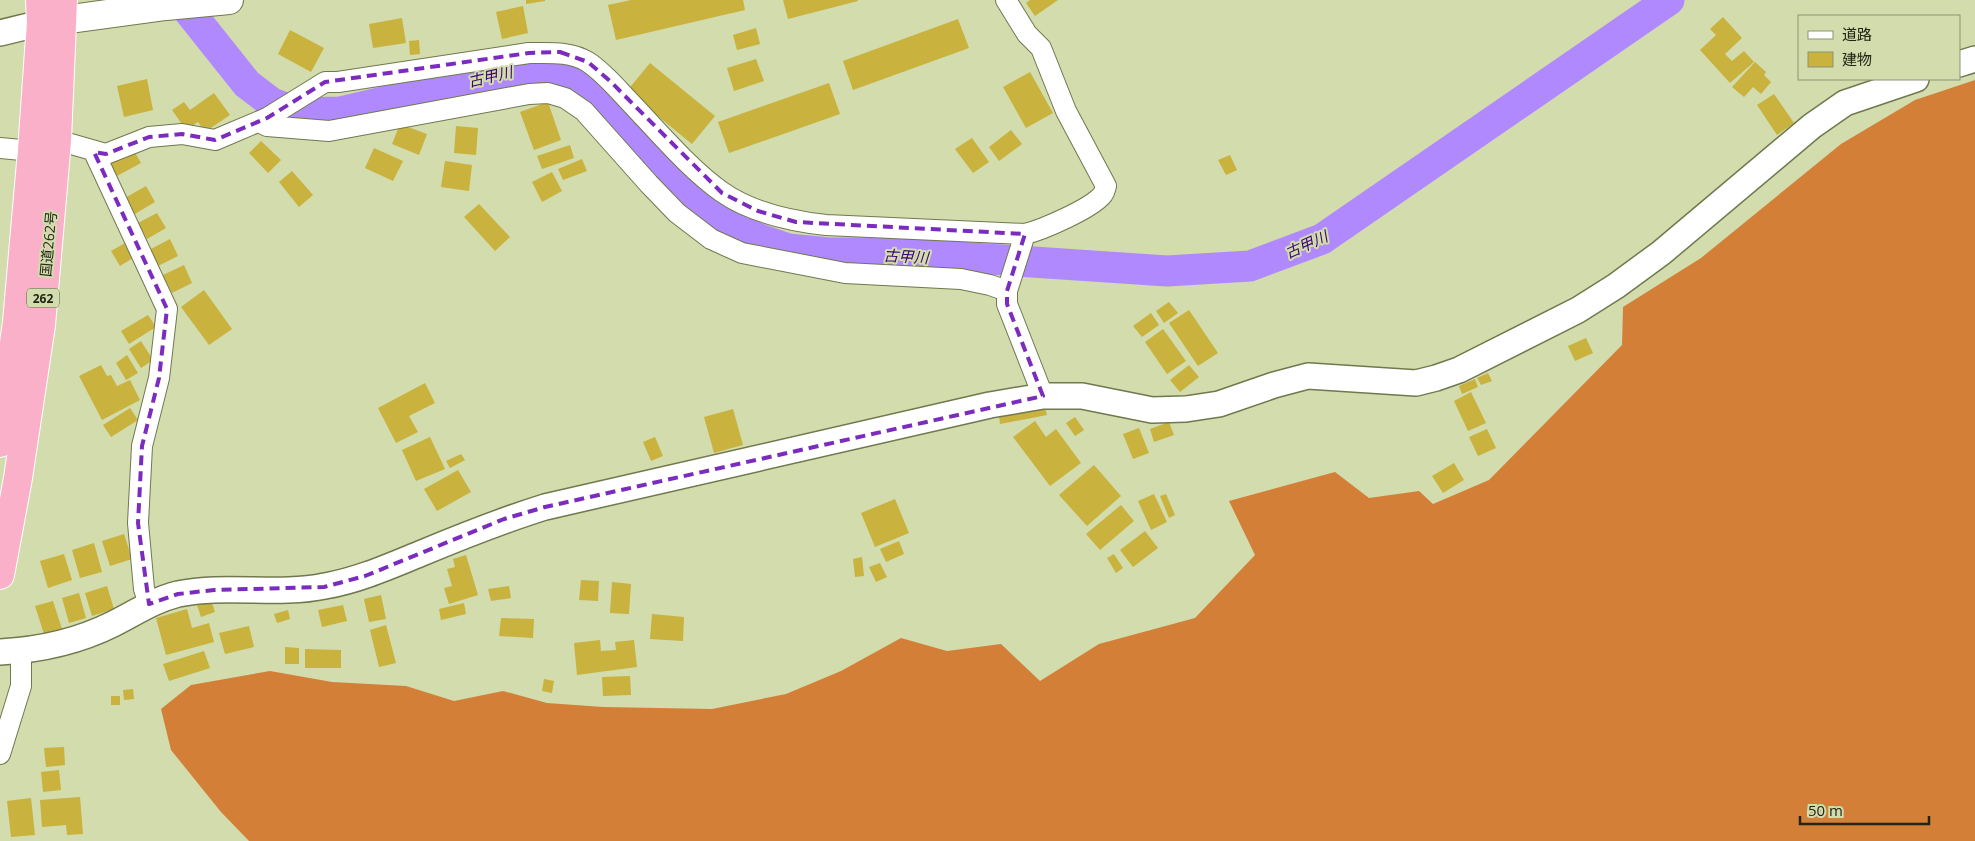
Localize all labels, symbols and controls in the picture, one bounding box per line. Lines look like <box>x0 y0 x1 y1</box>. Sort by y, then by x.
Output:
legend <box>1798 15 1960 80</box>
text: 道路 <box>1842 24 1872 44</box>
text: 建物 <box>1842 49 1872 69</box>
water label: 古甲川 <box>466 61 516 91</box>
street label: 国道262号 <box>36 210 60 278</box>
water label: 古甲川 <box>1281 225 1332 262</box>
water label: 古甲川 <box>883 245 931 267</box>
road number: 262 <box>27 288 59 308</box>
scale bar <box>1800 794 1929 826</box>
text: 50 m <box>1808 800 1843 820</box>

